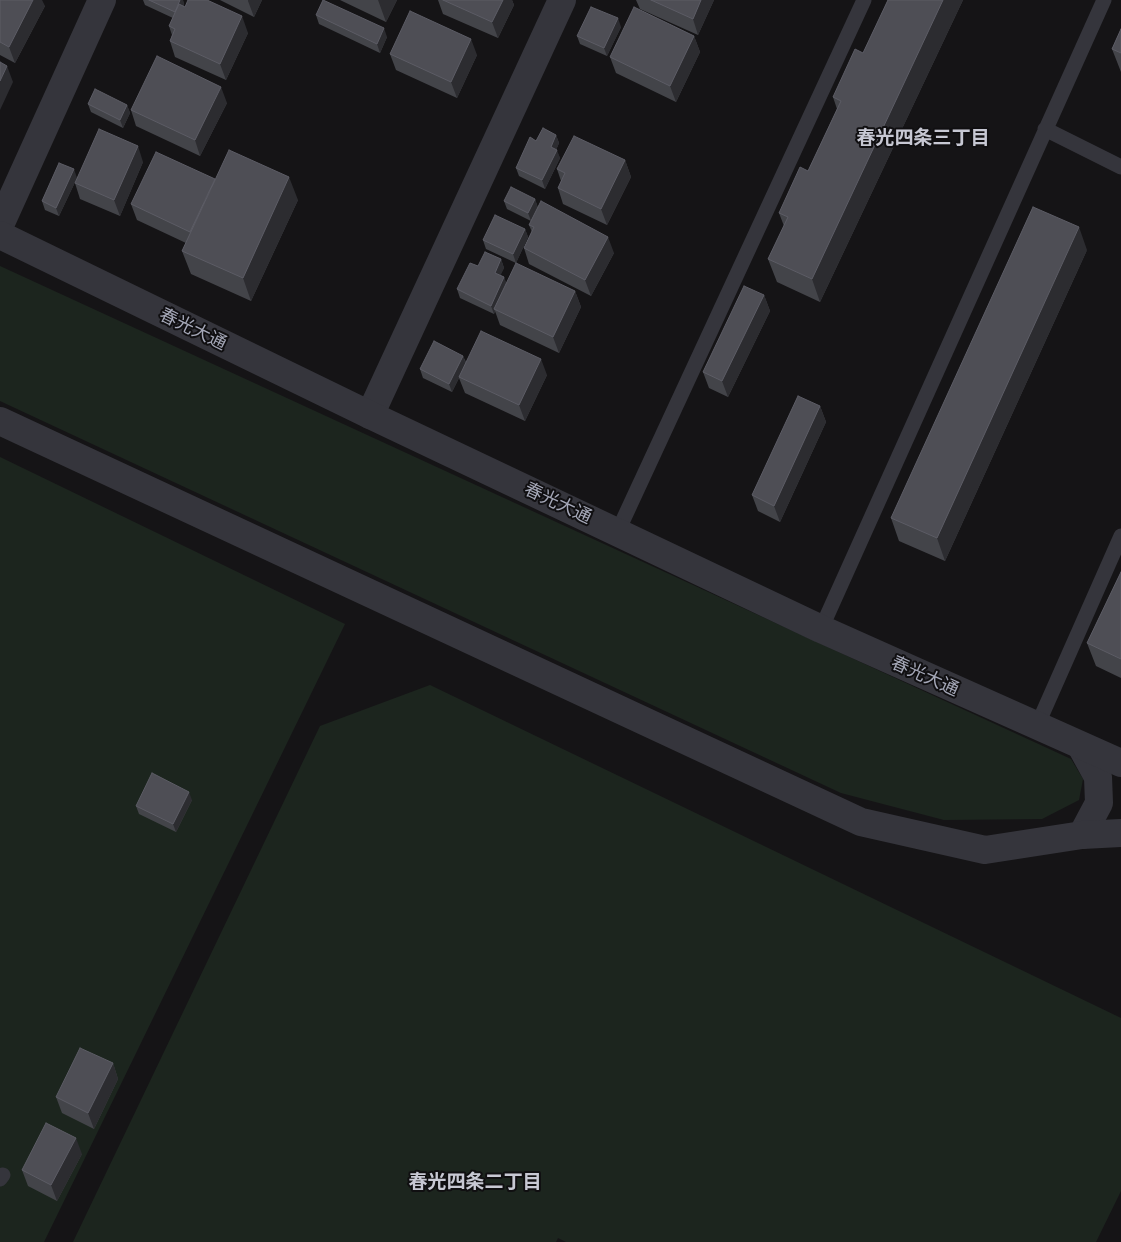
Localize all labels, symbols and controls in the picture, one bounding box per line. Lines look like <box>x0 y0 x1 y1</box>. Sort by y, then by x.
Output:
district label: 春光四条三丁目 <box>857 127 989 149</box>
street label: 春光大通 <box>156 304 230 354</box>
street label: 春光大通 <box>521 478 595 528</box>
street label: 春光大通 <box>888 651 962 701</box>
district label: 春光四条二丁目 <box>409 1171 541 1193</box>

